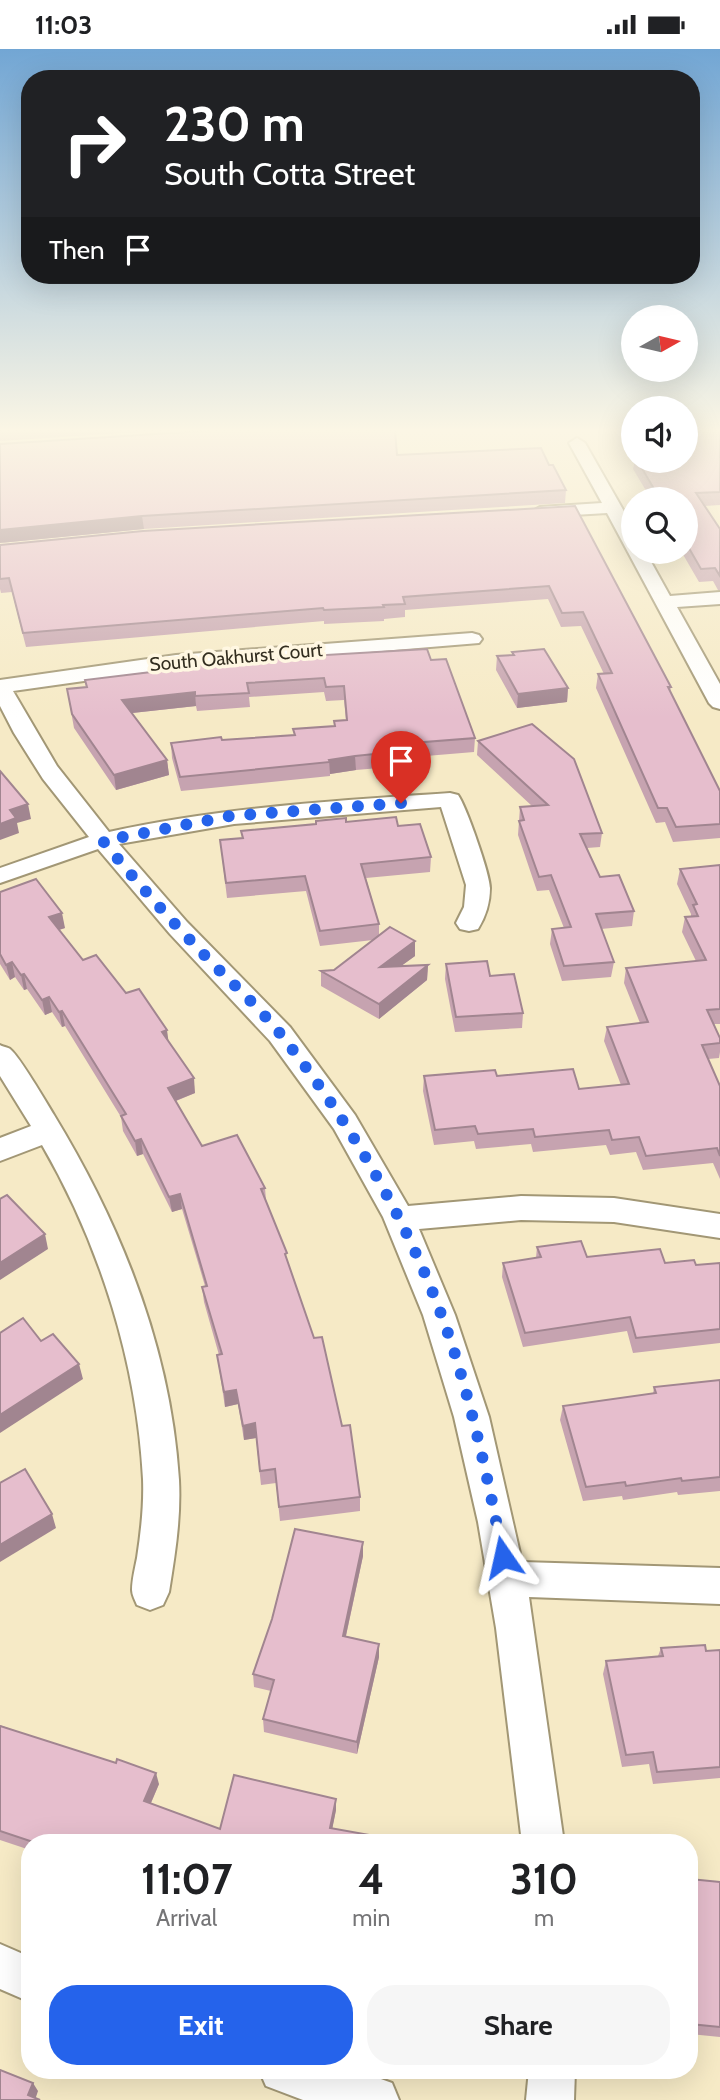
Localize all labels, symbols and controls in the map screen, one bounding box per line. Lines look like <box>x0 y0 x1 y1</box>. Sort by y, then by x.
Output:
text: 11:03 <box>35 9 92 41</box>
text: 230 m <box>164 94 305 153</box>
icon: right <box>49 98 140 189</box>
text: South Cotta Street <box>164 154 415 193</box>
icon: arrive <box>119 231 157 269</box>
text: Then <box>49 234 105 266</box>
north arrow <box>621 305 698 381</box>
map controls <box>621 305 698 564</box>
button: sound <box>621 396 698 473</box>
button: search <box>621 487 698 564</box>
street label: South Oakhurst Court <box>149 638 324 676</box>
pin <box>371 731 431 803</box>
icon: arrive <box>382 742 420 780</box>
position arrow <box>466 1520 540 1594</box>
text: 11:07 <box>141 1853 232 1905</box>
text: 4 <box>358 1853 384 1905</box>
text: 310 <box>510 1853 578 1905</box>
text: Arrival <box>156 1904 217 1932</box>
text: min <box>352 1904 390 1932</box>
text: m <box>534 1904 554 1932</box>
button: Exit <box>49 1985 353 2065</box>
button: Share <box>367 1985 670 2065</box>

